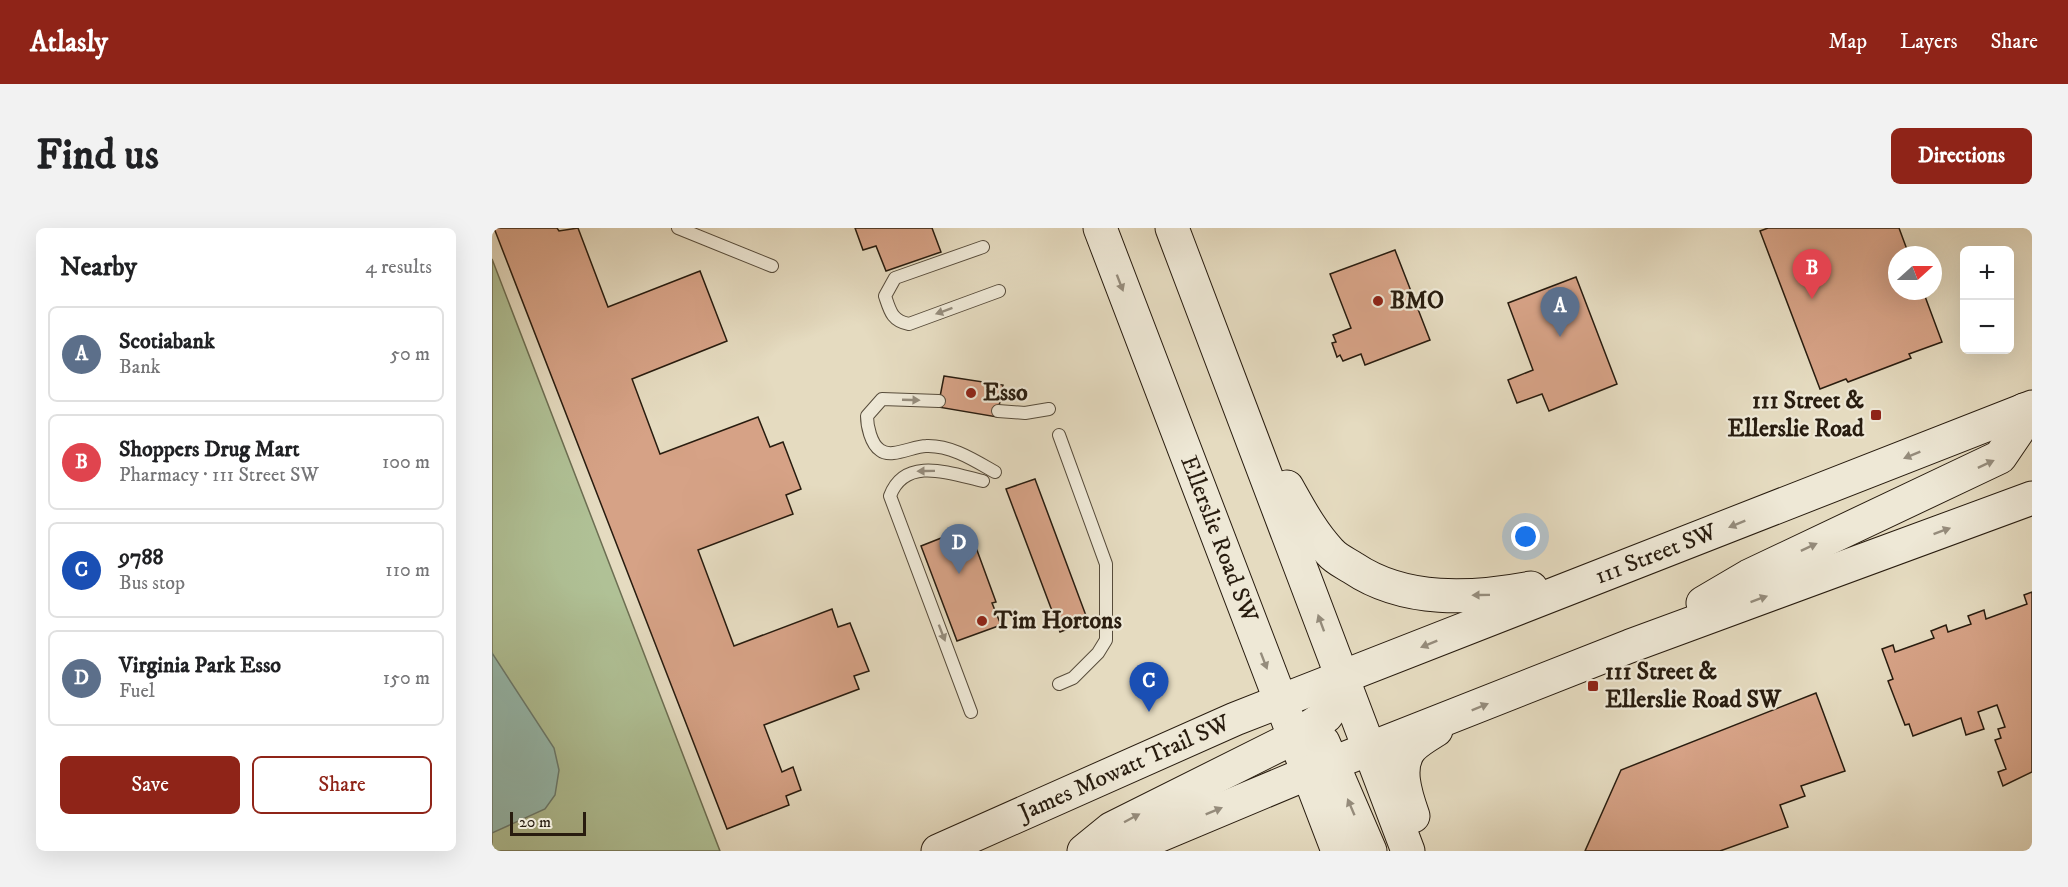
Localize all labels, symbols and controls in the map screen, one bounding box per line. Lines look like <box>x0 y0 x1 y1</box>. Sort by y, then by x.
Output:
text: Atlasly <box>30 25 108 60</box>
text: Map <box>1828 29 1867 55</box>
text: Layers <box>1900 29 1958 55</box>
text: Share <box>1991 29 2038 55</box>
button: Directions <box>1891 128 2032 184</box>
text: Find us <box>36 130 159 182</box>
north arrow <box>1888 246 1942 300</box>
map controls <box>1960 246 2014 354</box>
button: + <box>1960 246 2014 300</box>
pin: B <box>1792 250 1832 299</box>
text: Nearby <box>60 251 137 284</box>
text: 4 results <box>365 255 432 280</box>
one-way arrow <box>1116 274 1126 292</box>
place label: BMO <box>1390 286 1444 316</box>
pin: A <box>1540 288 1580 337</box>
marker: BMO <box>1371 294 1385 308</box>
button: − <box>1960 300 2014 354</box>
one-way arrow <box>935 306 953 316</box>
text: Scotiabank <box>119 328 215 355</box>
text: A <box>75 342 88 367</box>
text: 50 m <box>390 342 430 367</box>
text: Bank <box>119 355 161 380</box>
place label: Esso <box>983 378 1028 408</box>
marker: Esso <box>964 386 978 400</box>
place label: 111 Street & Ellerslie Road <box>1728 386 1865 444</box>
one-way arrow <box>901 395 920 405</box>
marker: 111 Street & Ellerslie Road <box>1869 408 1883 422</box>
text: Shoppers Drug Mart <box>119 436 299 463</box>
text: B <box>75 450 88 475</box>
text: 100 m <box>382 450 430 475</box>
one-way arrow <box>1902 450 1920 460</box>
street label: Ellerslie Road SW <box>1173 451 1265 628</box>
one-way arrow <box>1977 460 1994 469</box>
text: Pharmacy · 111 Street SW <box>119 463 319 488</box>
one-way arrow <box>916 467 935 476</box>
street label: 111 Street SW <box>1591 517 1722 592</box>
one-way arrow <box>1728 520 1746 529</box>
your location <box>1511 522 1540 551</box>
pin: D <box>940 524 978 574</box>
one-way arrow <box>1933 526 1951 536</box>
one-way arrow <box>1801 543 1818 552</box>
text: 9788 <box>119 544 164 571</box>
text: C <box>75 558 88 583</box>
text: 110 m <box>385 558 430 583</box>
text: Bus stop <box>119 571 185 596</box>
one-way arrow <box>1471 591 1490 600</box>
one-way arrow <box>1750 593 1768 603</box>
place label: Tim Hortons <box>993 606 1122 636</box>
marker: Tim Hortons <box>975 614 989 628</box>
one-way arrow <box>1316 614 1326 632</box>
one-way arrow <box>937 625 947 643</box>
one-way arrow <box>1420 640 1438 649</box>
text: Virginia Park Esso <box>119 652 281 679</box>
one-way arrow <box>1260 652 1270 670</box>
place label: 111 Street & Ellerslie Road SW <box>1605 657 1782 715</box>
pin: C <box>1130 662 1168 712</box>
text: D <box>74 666 89 691</box>
text: 150 m <box>383 666 430 691</box>
text: Fuel <box>119 679 155 704</box>
marker: 111 Street & Ellerslie Road SW <box>1586 679 1600 693</box>
one-way arrow <box>1471 702 1489 712</box>
street label: James Mowatt Trail SW <box>1012 708 1235 829</box>
button: Save <box>60 756 240 814</box>
button: Share <box>252 756 432 814</box>
one-way arrow <box>1346 798 1355 816</box>
one-way arrow <box>1205 806 1223 815</box>
scale bar <box>510 809 586 836</box>
text: 20 m <box>519 812 551 832</box>
one-way arrow <box>1124 813 1141 823</box>

